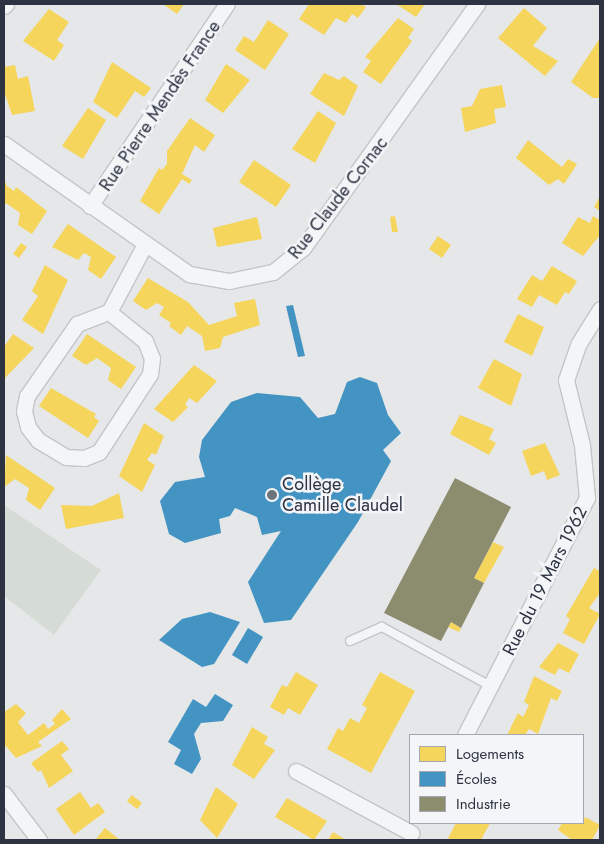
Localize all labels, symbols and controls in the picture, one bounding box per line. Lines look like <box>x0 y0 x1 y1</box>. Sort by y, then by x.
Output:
street label: Rue Pierre Mendès France <box>95 17 225 195</box>
street label: Rue Claude Cornac <box>284 133 392 263</box>
place label: Collège Camille Claudel <box>282 474 403 516</box>
marker: Collège Camille Claudel <box>266 489 278 501</box>
street label: Rue du 19 Mars 1962 <box>498 503 592 659</box>
legend <box>409 734 584 824</box>
text: Logements <box>456 743 524 765</box>
text: Écoles <box>456 768 497 790</box>
text: Industrie <box>456 793 510 815</box>

